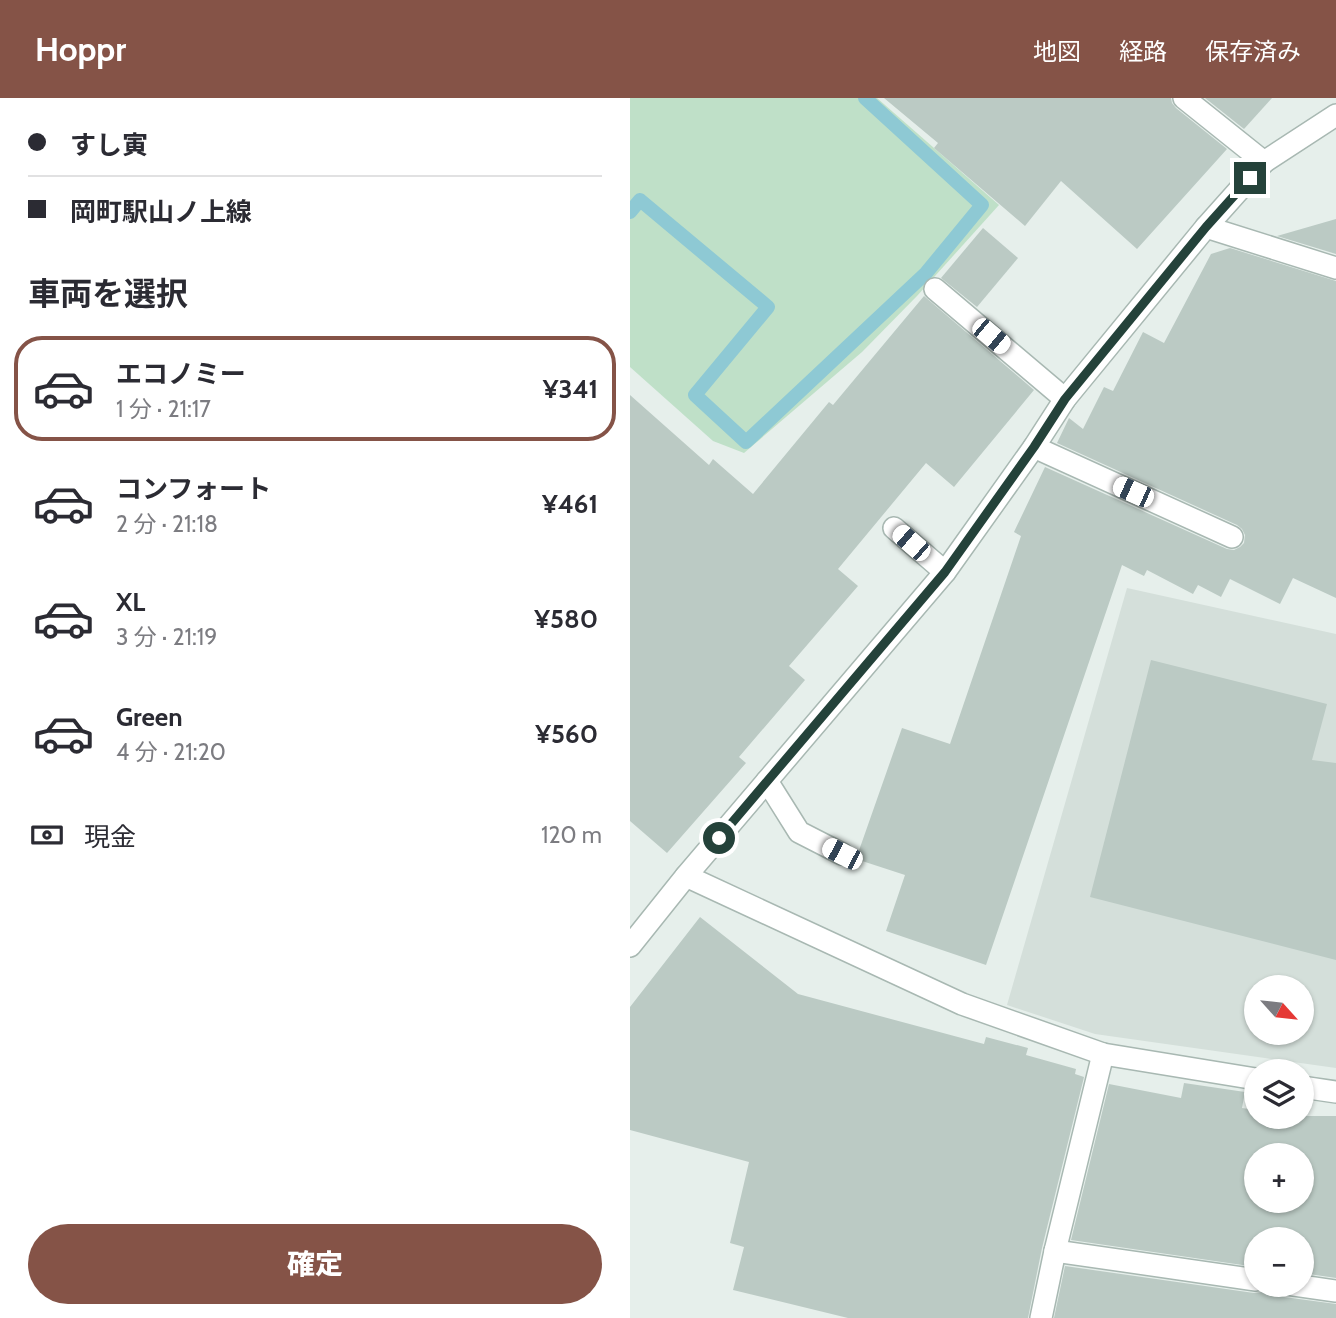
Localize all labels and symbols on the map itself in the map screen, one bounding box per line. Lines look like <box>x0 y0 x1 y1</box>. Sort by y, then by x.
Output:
route end <box>1234 162 1266 194</box>
car <box>969 314 1014 358</box>
car <box>1110 474 1157 510</box>
car <box>889 521 934 565</box>
route start <box>703 822 735 854</box>
car <box>819 835 866 873</box>
north arrow <box>1244 975 1314 1045</box>

